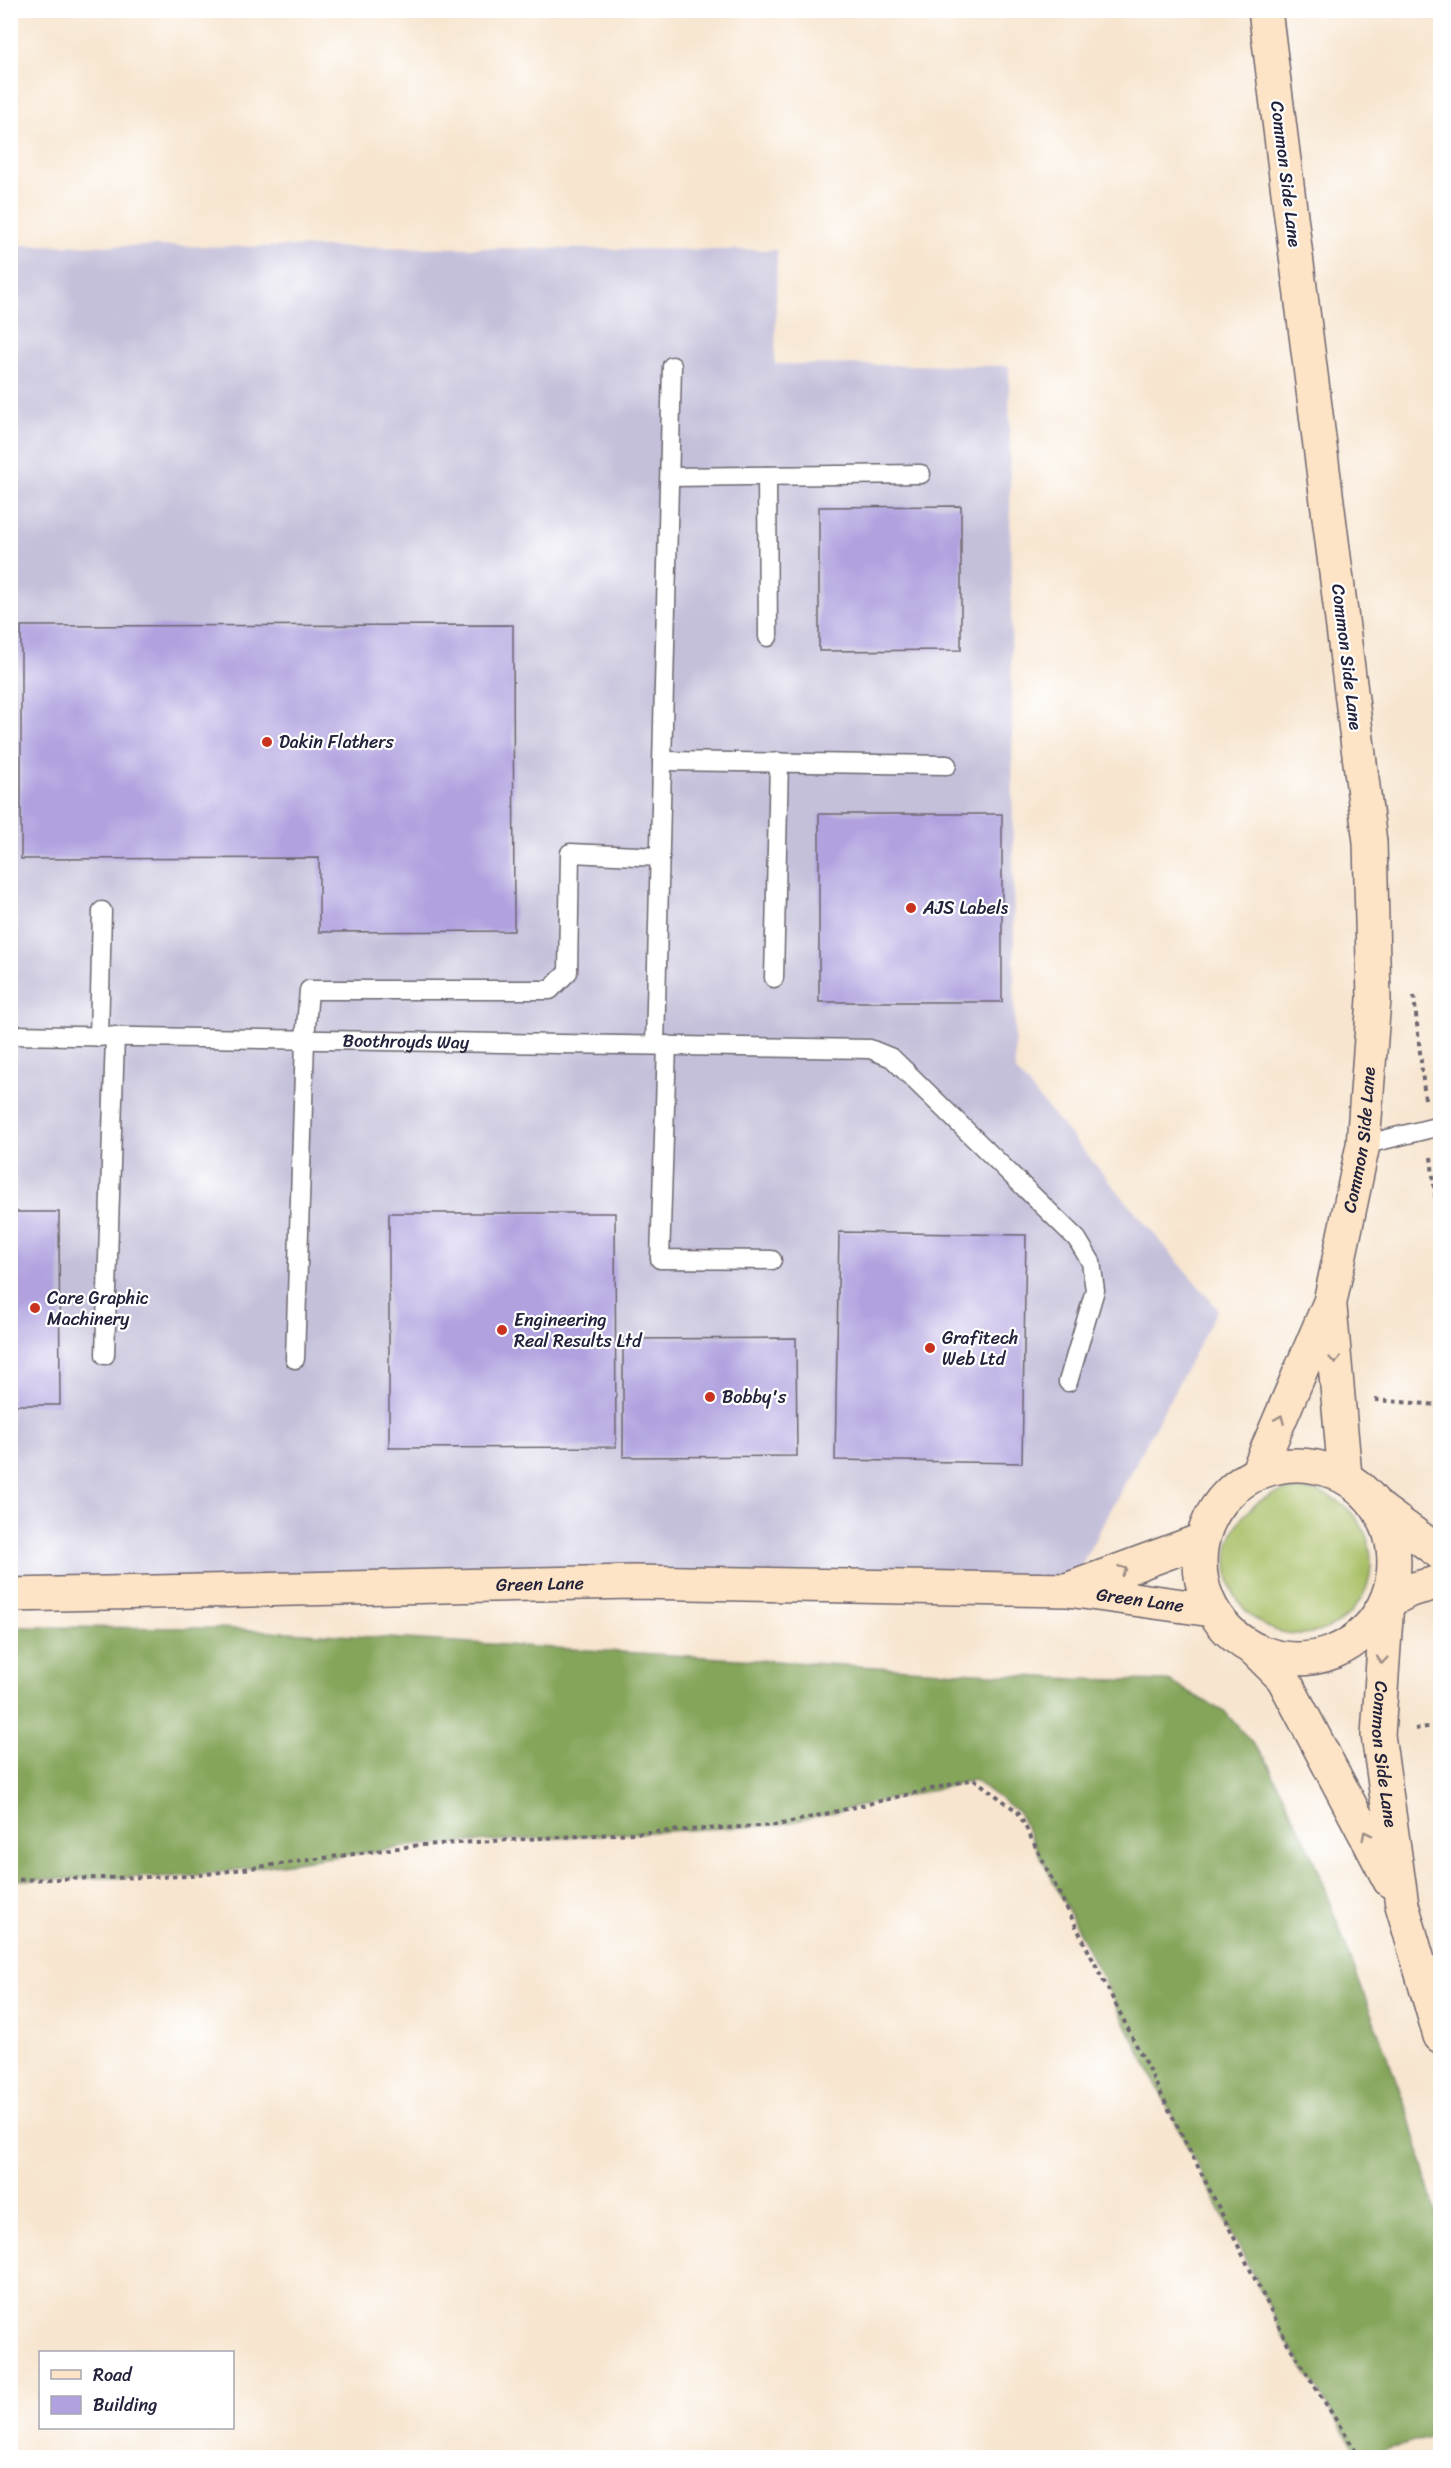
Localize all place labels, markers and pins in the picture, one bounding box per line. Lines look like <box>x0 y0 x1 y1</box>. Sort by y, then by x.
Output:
place label: Dakin Flathers <box>279 726 395 758</box>
marker: Dakin Flathers <box>260 735 274 749</box>
place label: AJS Labels <box>922 892 1009 924</box>
marker: AJS Labels <box>904 901 918 915</box>
place label: Care Graphic Machinery <box>47 1282 149 1335</box>
marker: Care Graphic Machinery <box>28 1301 42 1315</box>
place label: Engineering Real Results Ltd <box>514 1304 643 1357</box>
place label: Grafitech Web Ltd <box>942 1322 1018 1375</box>
marker: Engineering Real Results Ltd <box>495 1323 509 1337</box>
marker: Grafitech Web Ltd <box>923 1341 937 1355</box>
place label: Bobby's <box>722 1381 787 1413</box>
marker: Bobby's <box>703 1390 717 1404</box>

